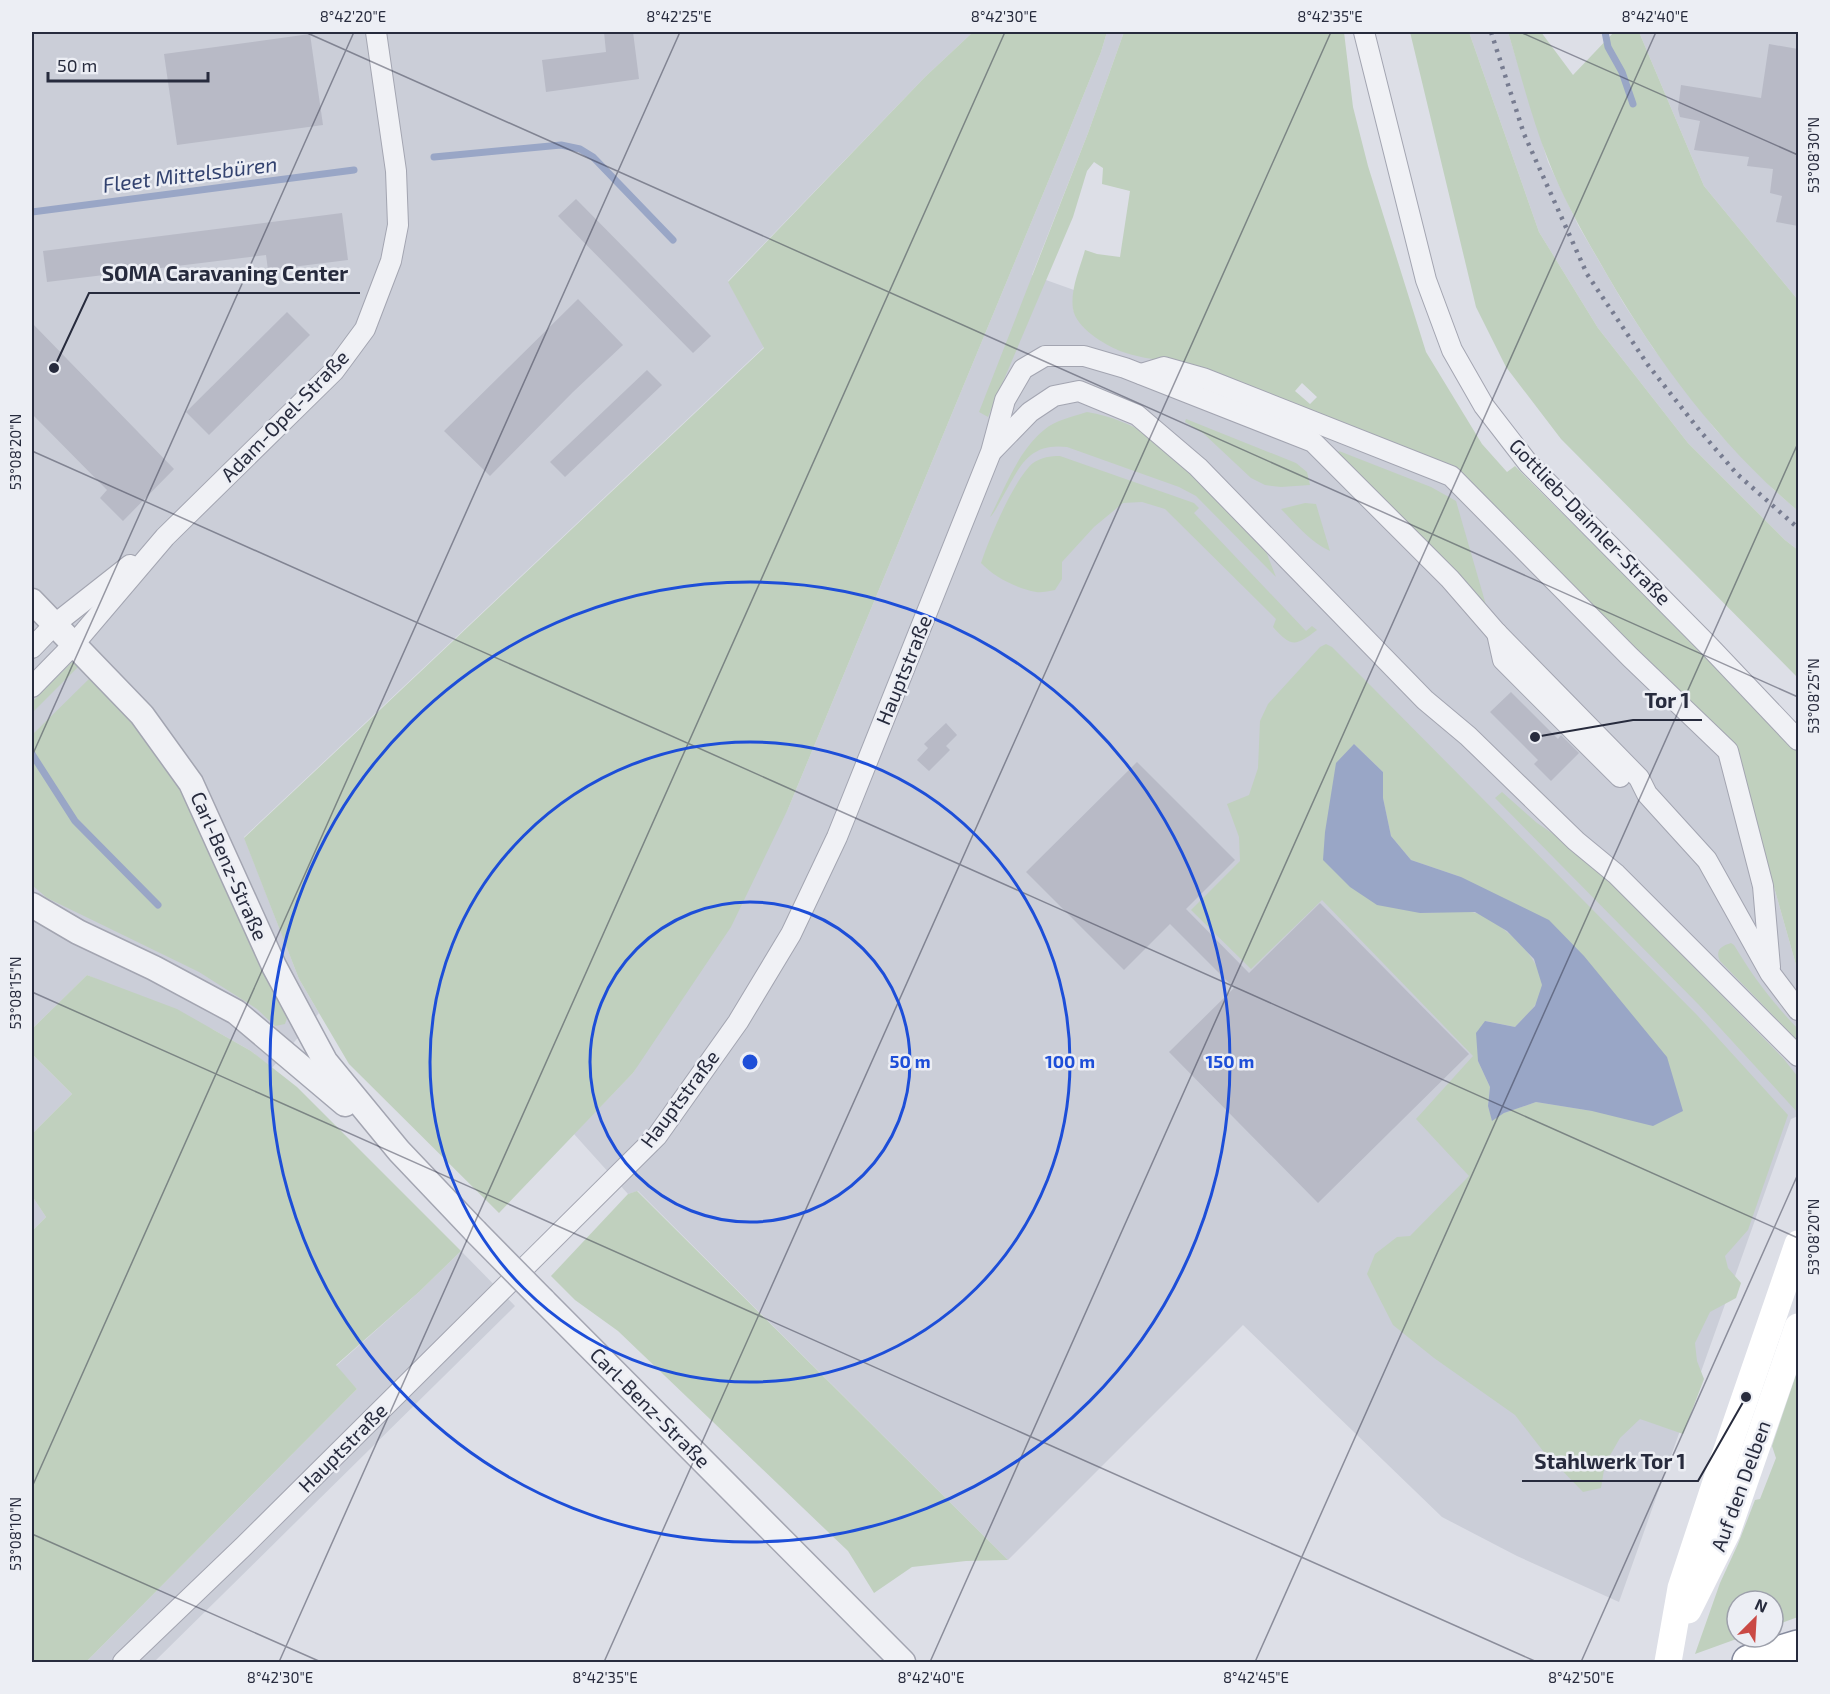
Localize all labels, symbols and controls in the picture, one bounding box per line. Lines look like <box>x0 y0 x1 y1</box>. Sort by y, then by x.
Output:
text: 8°42'20"E <box>320 7 386 25</box>
text: 8°42'25"E <box>646 7 712 25</box>
text: 8°42'30"E <box>971 7 1037 25</box>
text: 8°42'35"E <box>1297 7 1363 25</box>
text: 8°42'40"E <box>1621 7 1689 25</box>
scale bar <box>48 45 208 83</box>
text: 50 m <box>57 54 97 76</box>
text: 53°08'30"N <box>1804 117 1822 193</box>
water label: Fleet Mittelsbüren <box>101 150 278 197</box>
callout: SOMA Caravaning Center <box>89 254 360 293</box>
text: SOMA Caravaning Center <box>102 260 348 285</box>
street label: Adam-Opel-Straße <box>215 345 353 486</box>
text: 53°08'20"N <box>6 414 24 490</box>
street label: Gottlieb-Daimler-Straße <box>1505 433 1677 610</box>
street label: Hauptstraße <box>870 611 936 728</box>
text: 53°08'25"N <box>1804 658 1822 734</box>
callout: Tor 1 <box>1633 681 1702 720</box>
text: Tor 1 <box>1644 687 1690 712</box>
street label: Carl-Benz-Straße <box>186 788 273 944</box>
text: 53°08'15"N <box>6 957 24 1030</box>
street label: Hauptstraße <box>635 1045 724 1152</box>
text: 50 m <box>889 1050 931 1072</box>
text: 100 m <box>1045 1050 1095 1072</box>
text: 150 m <box>1206 1050 1254 1072</box>
centre of rings <box>740 1052 760 1072</box>
text: 53°08'20"N <box>1804 1199 1822 1275</box>
street label: Carl-Benz-Straße <box>586 1342 716 1472</box>
street label: Hauptstraße <box>293 1398 392 1497</box>
street label: Auf den Delben <box>1705 1417 1775 1554</box>
callout: Stahlwerk Tor 1 <box>1522 1442 1698 1481</box>
text: Stahlwerk Tor 1 <box>1534 1448 1686 1473</box>
text: 53°08'10"N <box>6 1497 24 1571</box>
north arrow <box>1725 1589 1785 1649</box>
text: N <box>1752 1594 1770 1616</box>
text: 8°42'30"E <box>247 1668 313 1686</box>
text: 8°42'35"E <box>572 1668 638 1686</box>
text: 8°42'40"E <box>897 1668 965 1686</box>
text: 8°42'45"E <box>1223 1668 1289 1686</box>
text: 8°42'50"E <box>1548 1668 1614 1686</box>

